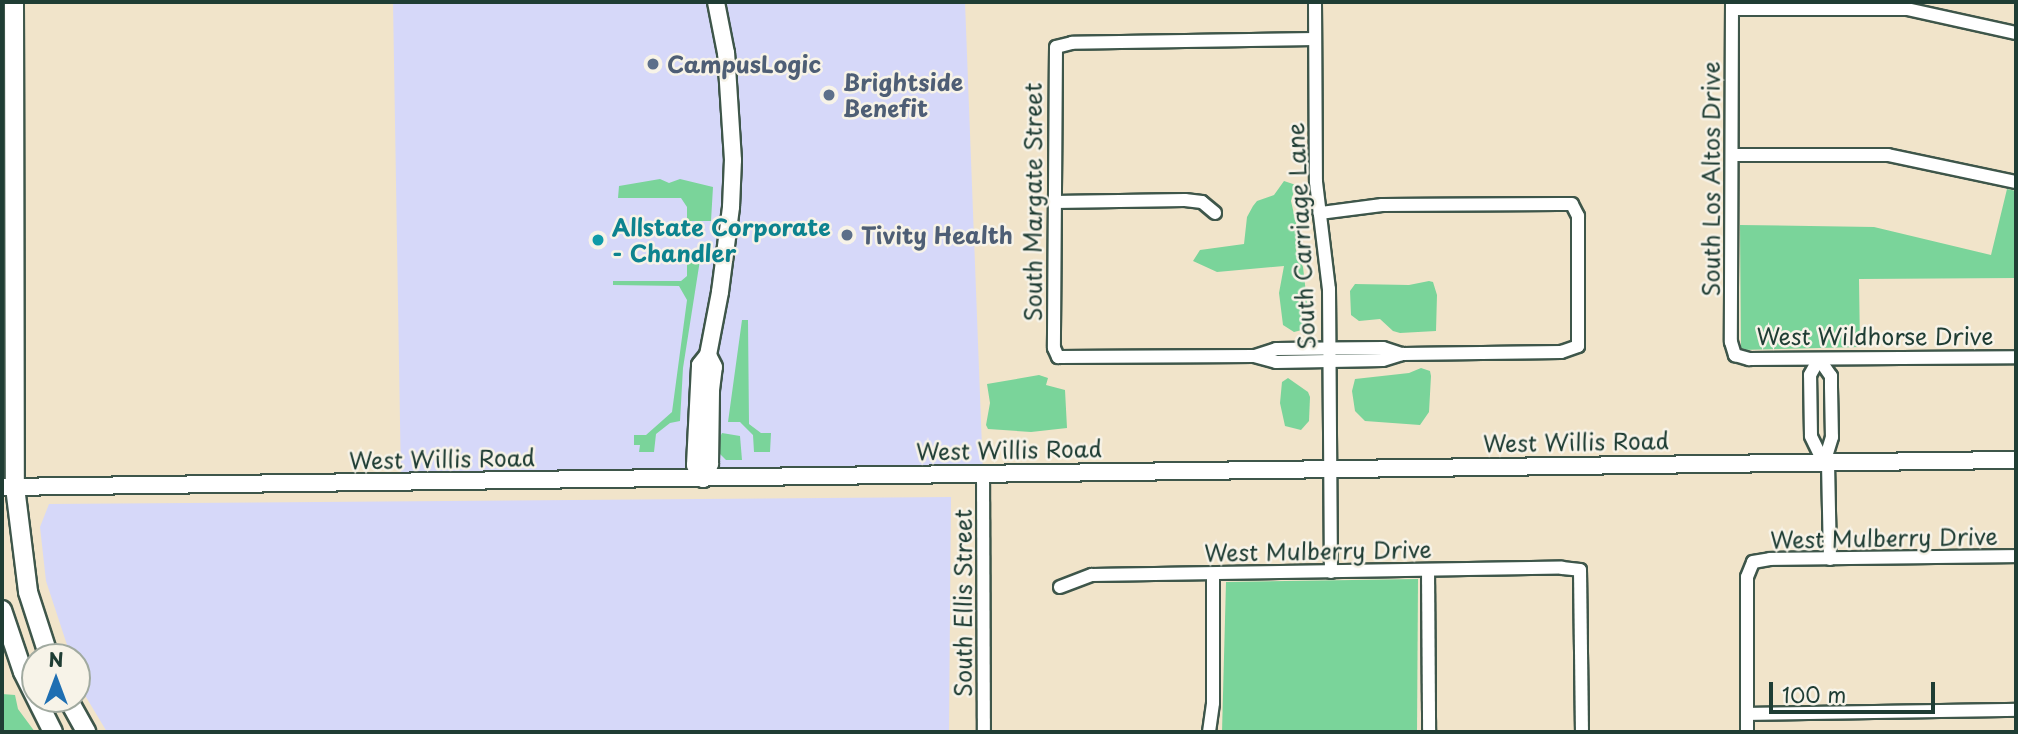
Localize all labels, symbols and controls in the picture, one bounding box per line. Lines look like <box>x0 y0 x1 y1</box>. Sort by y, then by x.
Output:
place label: CampusLogic <box>667 50 821 78</box>
marker: CampusLogic <box>645 56 661 72</box>
street label: South Los Altos Drive <box>1697 60 1725 298</box>
place label: Brightside Benefit <box>843 68 963 122</box>
street label: South Margate Street <box>1019 81 1047 323</box>
marker: Brightside Benefit <box>821 87 837 103</box>
street label: South Carriage Lane <box>1281 121 1321 351</box>
place label: Allstate Corporate - Chandler <box>612 213 830 267</box>
place label: Tivity Health <box>861 221 1013 249</box>
marker: Tivity Health <box>839 227 855 243</box>
marker: Allstate Corporate - Chandler <box>590 232 606 248</box>
street label: West Wildhorse Drive <box>1756 322 1994 350</box>
street label: West Willis Road <box>1484 427 1668 457</box>
street label: West Willis Road <box>917 435 1101 465</box>
street label: West Willis Road <box>350 444 534 474</box>
street label: South Ellis Street <box>949 507 977 699</box>
street label: West Mulberry Drive <box>1770 522 1998 554</box>
street label: West Mulberry Drive <box>1204 535 1432 567</box>
north arrow <box>21 643 91 713</box>
text: N <box>48 645 64 673</box>
scale bar <box>1773 668 1939 712</box>
text: 100 m <box>1782 678 1846 710</box>

